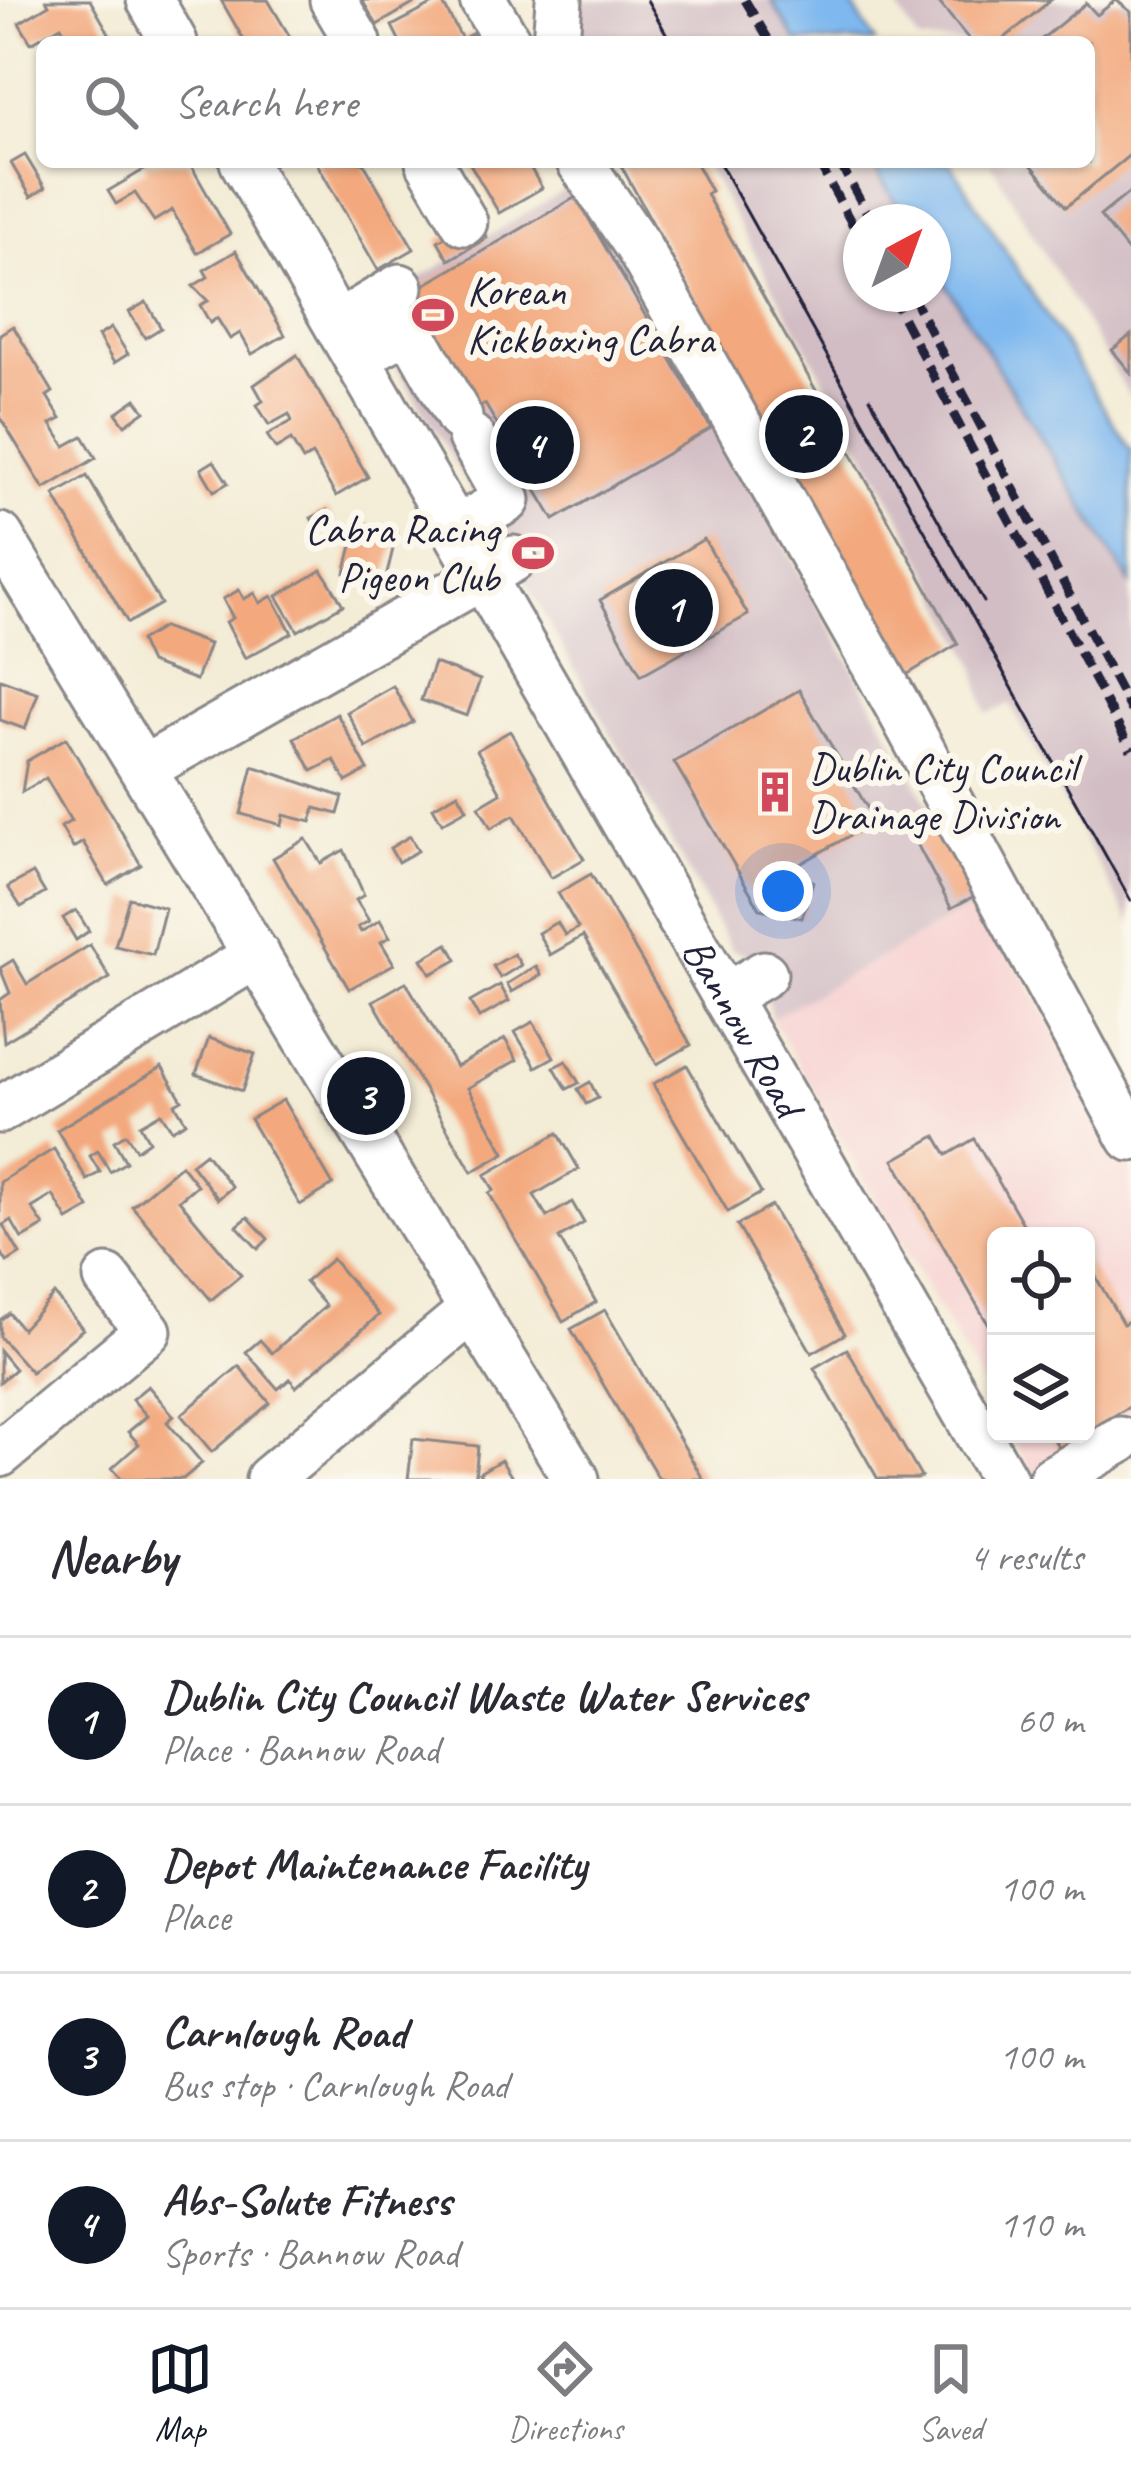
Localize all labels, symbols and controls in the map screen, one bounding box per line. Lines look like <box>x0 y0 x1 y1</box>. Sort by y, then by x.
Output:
search box <box>36 36 1095 168</box>
icon: search <box>78 69 144 135</box>
text: Search here <box>174 74 357 131</box>
north arrow <box>843 204 951 312</box>
place label: Korean Kickboxing Cabra <box>467 265 717 366</box>
sports icon: Korean Kickboxing Cabra <box>410 292 456 338</box>
pin: 2 <box>765 389 843 479</box>
pin: 4 <box>496 400 574 490</box>
place label: Cabra Racing Pigeon Club <box>305 503 502 604</box>
sports icon: Cabra Racing Pigeon Club <box>510 530 556 576</box>
pin: 1 <box>635 563 713 653</box>
place label: Dublin City Council Drainage Division <box>809 742 1083 843</box>
building icon: Dublin City Council Drainage Division <box>752 769 798 815</box>
your location <box>753 861 813 921</box>
street label: Bannow Road <box>671 929 818 1131</box>
pin: 3 <box>327 1051 405 1141</box>
map controls <box>987 1227 1095 1443</box>
button: locate <box>987 1227 1095 1335</box>
button: layers <box>987 1335 1095 1443</box>
text: Nearby <box>48 1525 176 1589</box>
text: 4 results <box>969 1533 1083 1582</box>
text: Dublin City Council Waste Water Services <box>162 1668 806 1725</box>
text: 1 <box>78 1696 96 1745</box>
text: 60 m <box>1017 1696 1083 1745</box>
text: Place · Bannow Road <box>162 1725 439 1774</box>
text: Depot Maintenance Facility <box>162 1836 587 1893</box>
text: 2 <box>78 1864 96 1913</box>
text: 100 m <box>999 1864 1083 1913</box>
text: Place <box>162 1893 230 1942</box>
text: Carnlough Road <box>162 2004 406 2061</box>
text: 3 <box>78 2032 96 2081</box>
text: 100 m <box>999 2032 1083 2081</box>
text: Bus stop · Carnlough Road <box>162 2061 508 2110</box>
text: Abs-Solute Fitness <box>162 2172 451 2229</box>
text: 4 <box>78 2200 96 2249</box>
text: 110 m <box>999 2200 1083 2249</box>
text: Sports · Bannow Road <box>162 2229 458 2278</box>
tab: Map <box>147 2336 213 2450</box>
tab: Directions <box>508 2336 623 2450</box>
tab: Saved <box>918 2336 984 2450</box>

